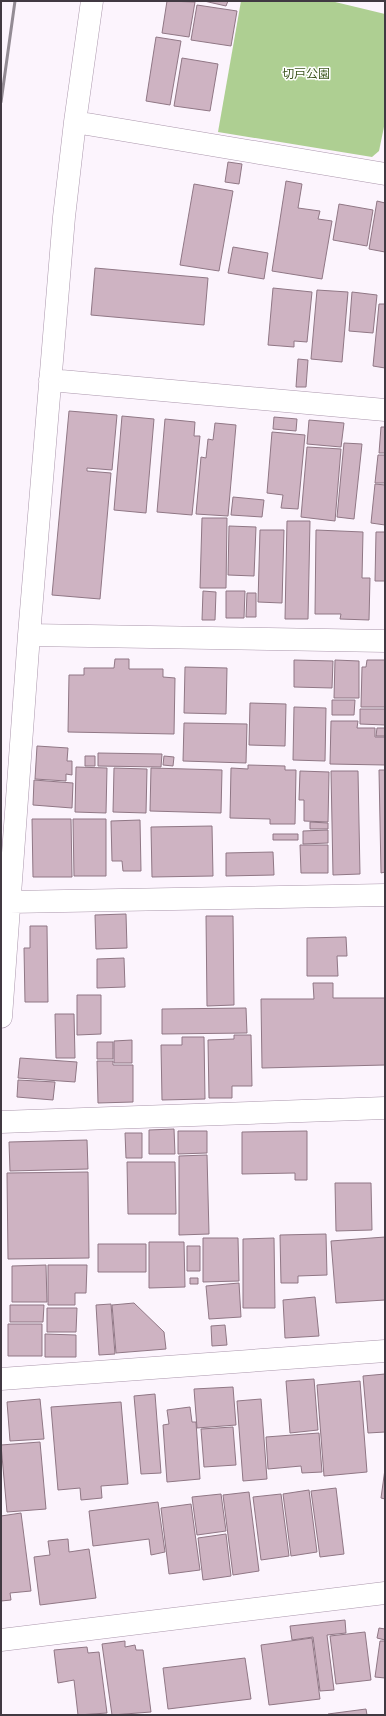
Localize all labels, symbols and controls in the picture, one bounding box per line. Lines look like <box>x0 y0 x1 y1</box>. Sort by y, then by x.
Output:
park label: 切戸公園 <box>282 65 330 82</box>

